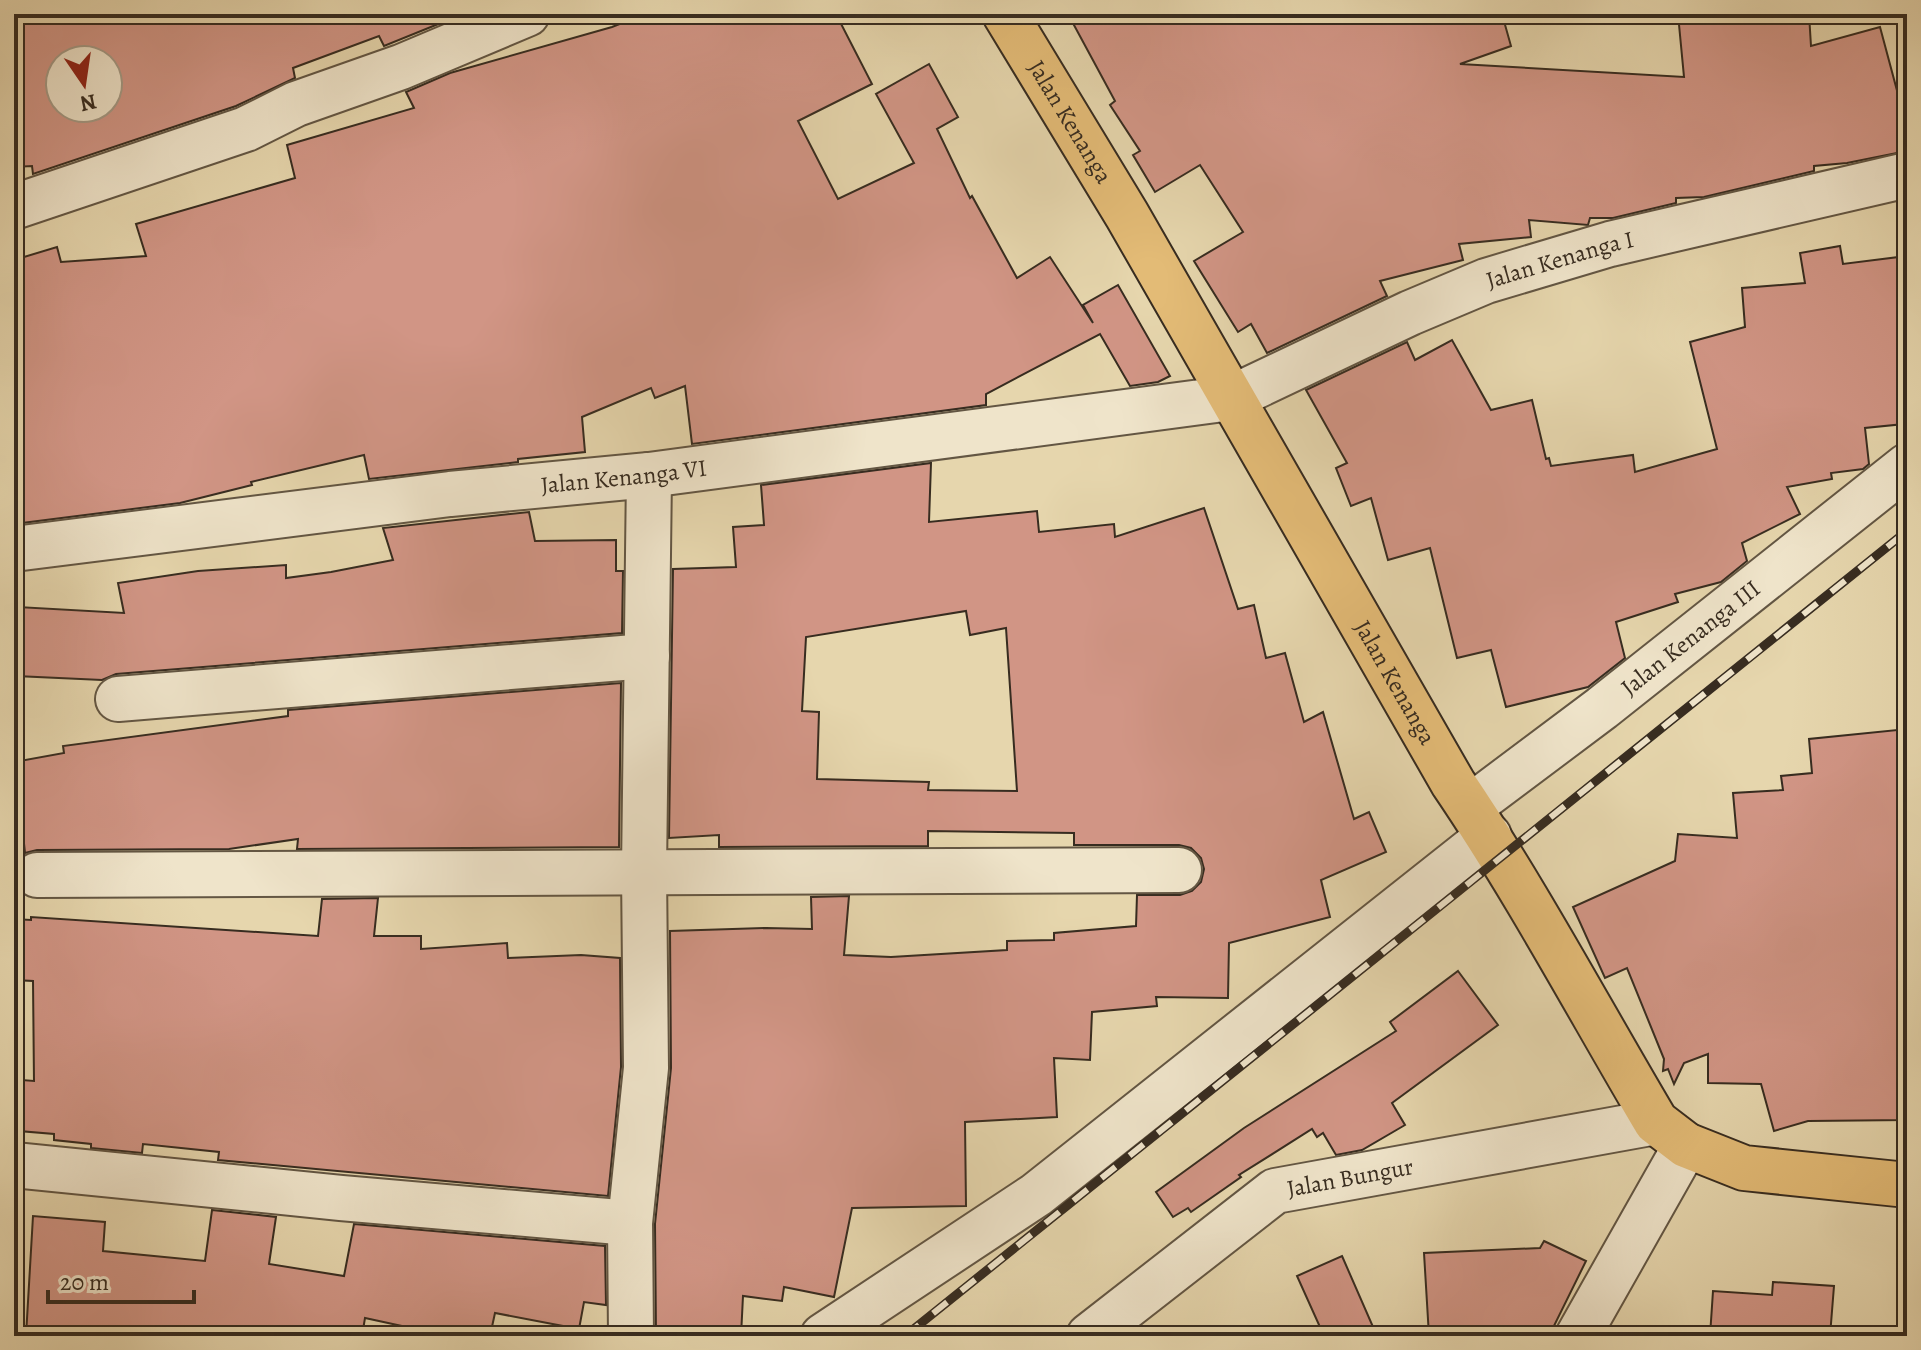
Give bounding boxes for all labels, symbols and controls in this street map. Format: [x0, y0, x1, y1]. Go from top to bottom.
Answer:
north arrow [44, 44, 124, 124]
street label: Jalan Kenanga [1021, 54, 1120, 190]
text: N [77, 86, 99, 119]
street label: Jalan Kenanga I [1482, 223, 1637, 296]
street label: Jalan Kenanga VI [539, 452, 709, 501]
street label: Jalan Kenanga III [1614, 573, 1767, 703]
street label: Jalan Kenanga [1347, 614, 1444, 751]
street label: Jalan Bungur [1284, 1150, 1416, 1205]
scale bar [48, 1254, 194, 1304]
text: 20 m [60, 1266, 109, 1298]

